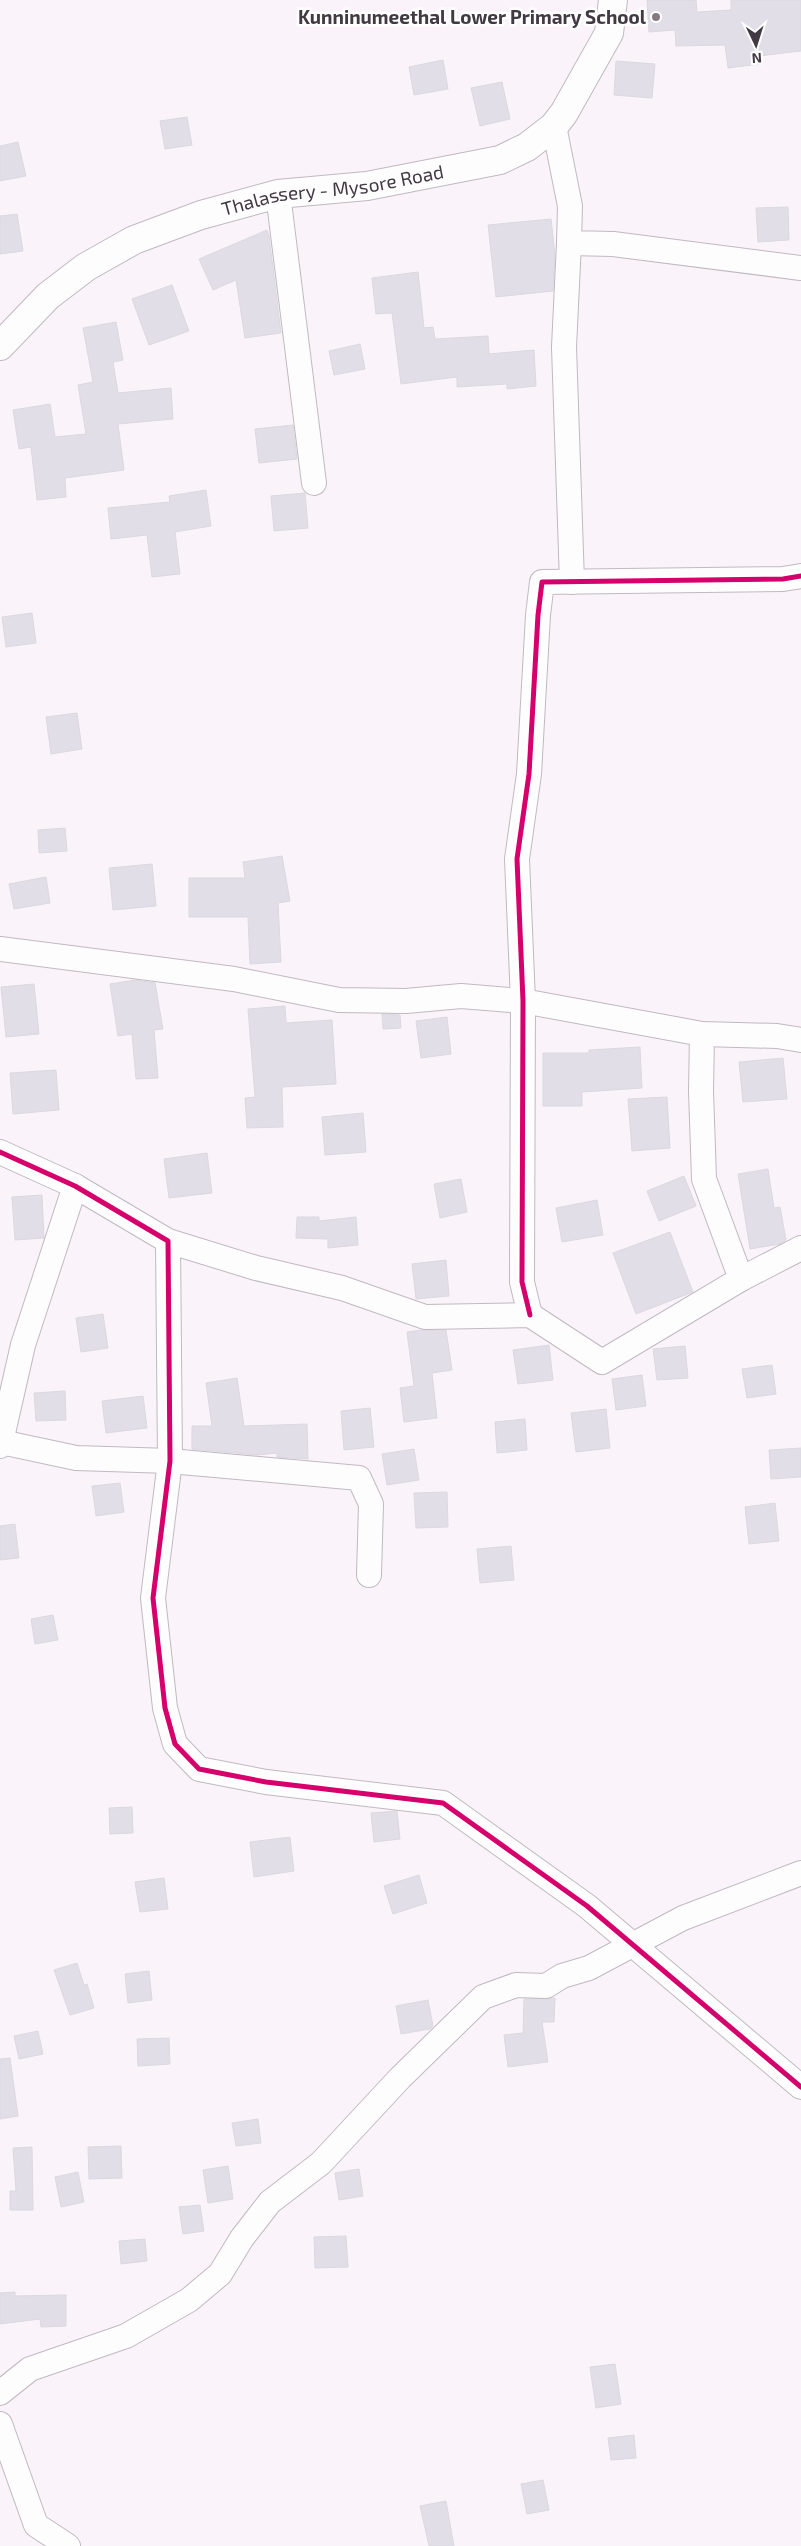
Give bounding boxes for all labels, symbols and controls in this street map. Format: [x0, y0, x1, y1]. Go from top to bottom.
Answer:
place label: Kunninumeethal Lower Primary School [298, 5, 647, 29]
marker: Kunninumeethal Lower Primary School [650, 11, 662, 23]
north arrow [731, 20, 781, 70]
text: N [751, 50, 763, 67]
street label: Thalassery - Mysore Road [219, 159, 445, 220]

